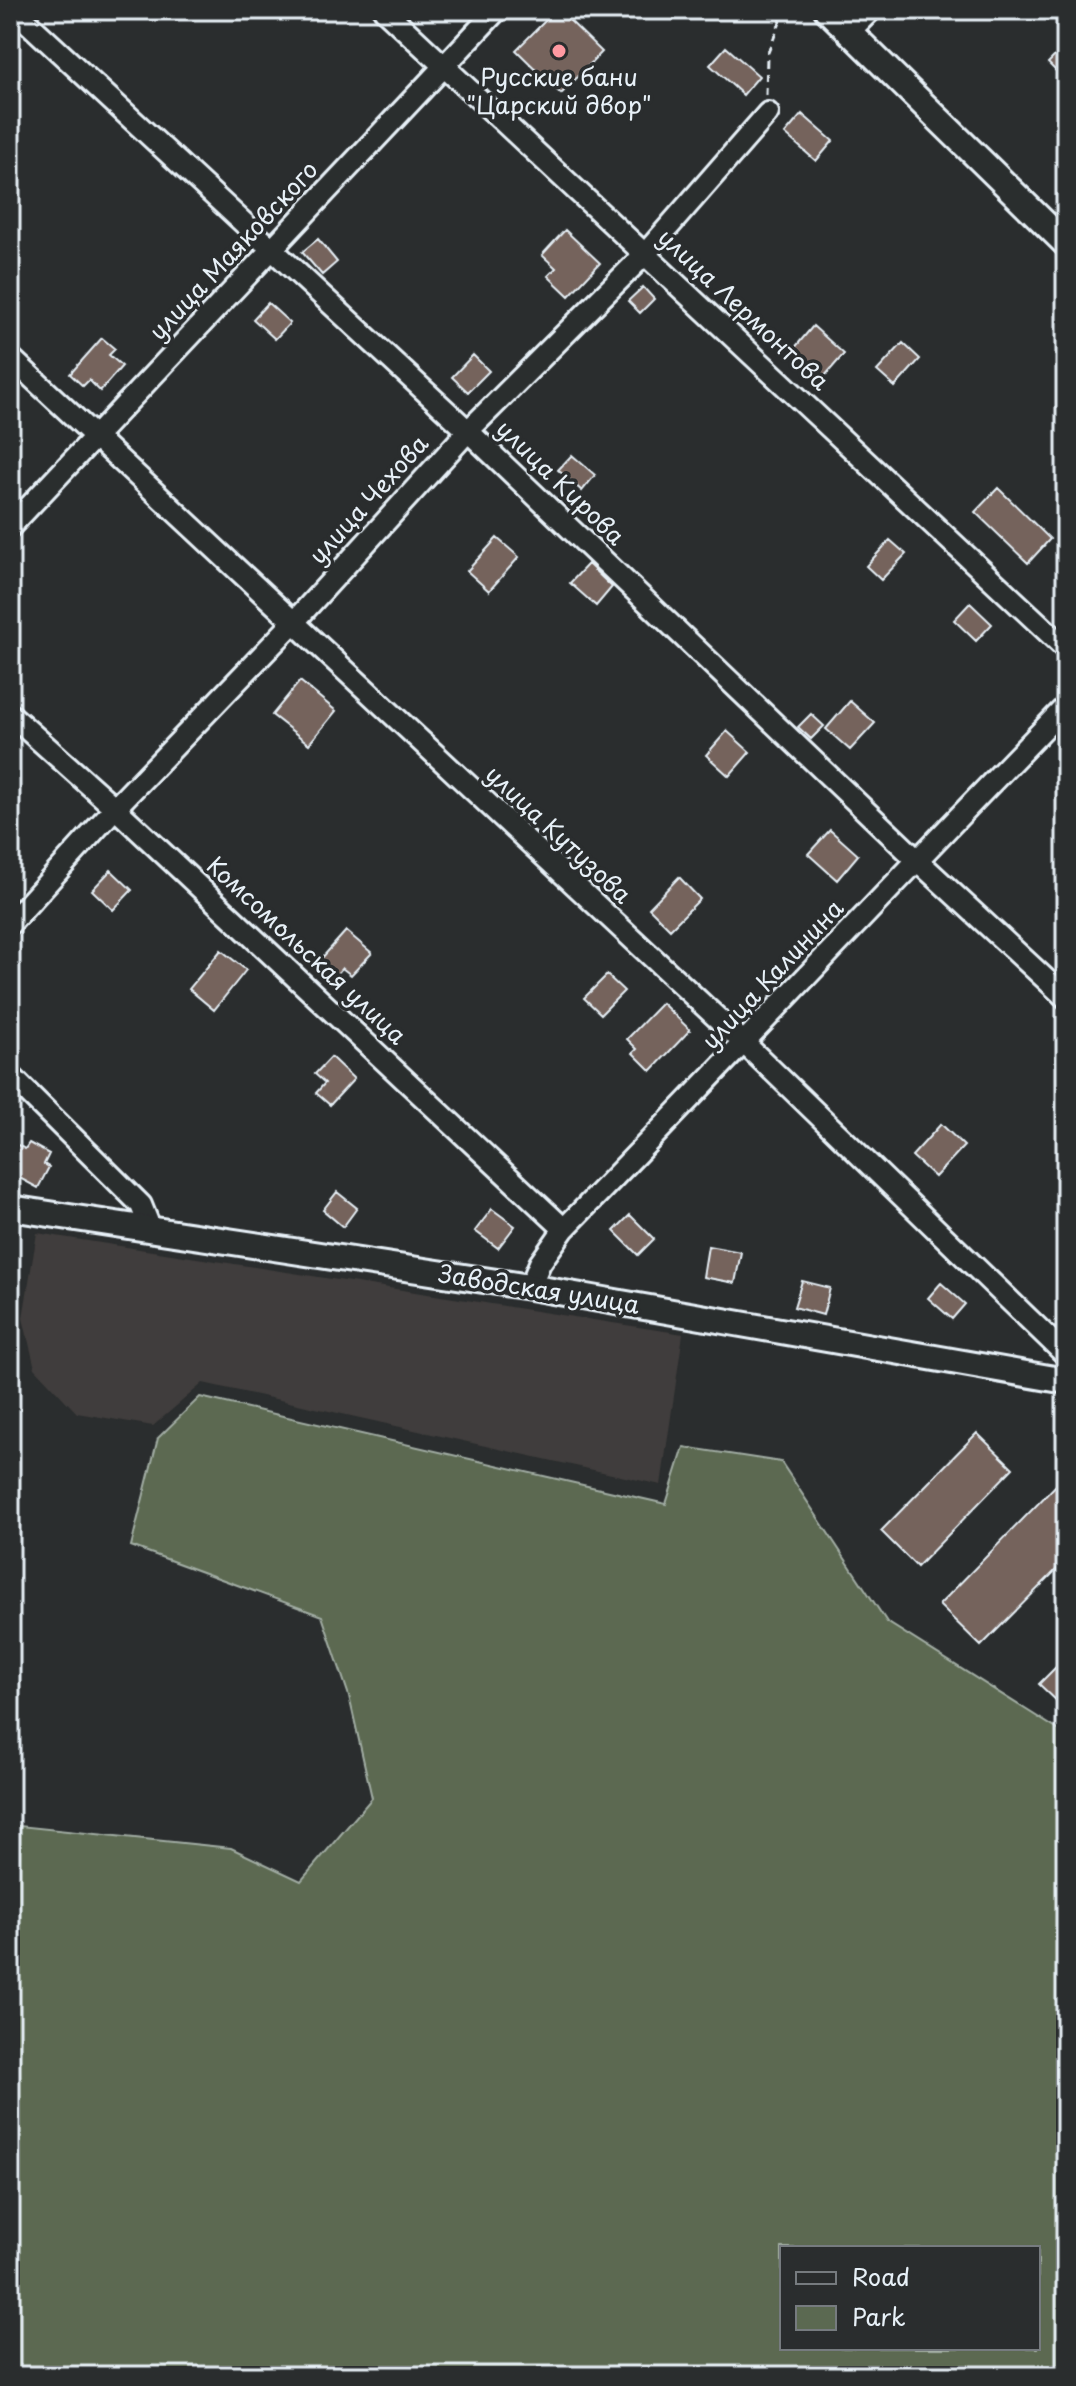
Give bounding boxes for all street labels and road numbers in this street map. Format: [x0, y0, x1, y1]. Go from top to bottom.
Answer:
street label: улица Маяковского [140, 152, 325, 347]
street label: улица Лермонтова [651, 219, 838, 398]
street label: улица Кирова [489, 411, 634, 553]
street label: улица Чехова [299, 426, 436, 571]
street label: улица Кутузова [478, 756, 641, 911]
street label: Комсомольская улица [199, 847, 415, 1052]
street label: улица Калинина [692, 890, 851, 1057]
street label: Заводская улица [436, 1254, 642, 1322]

